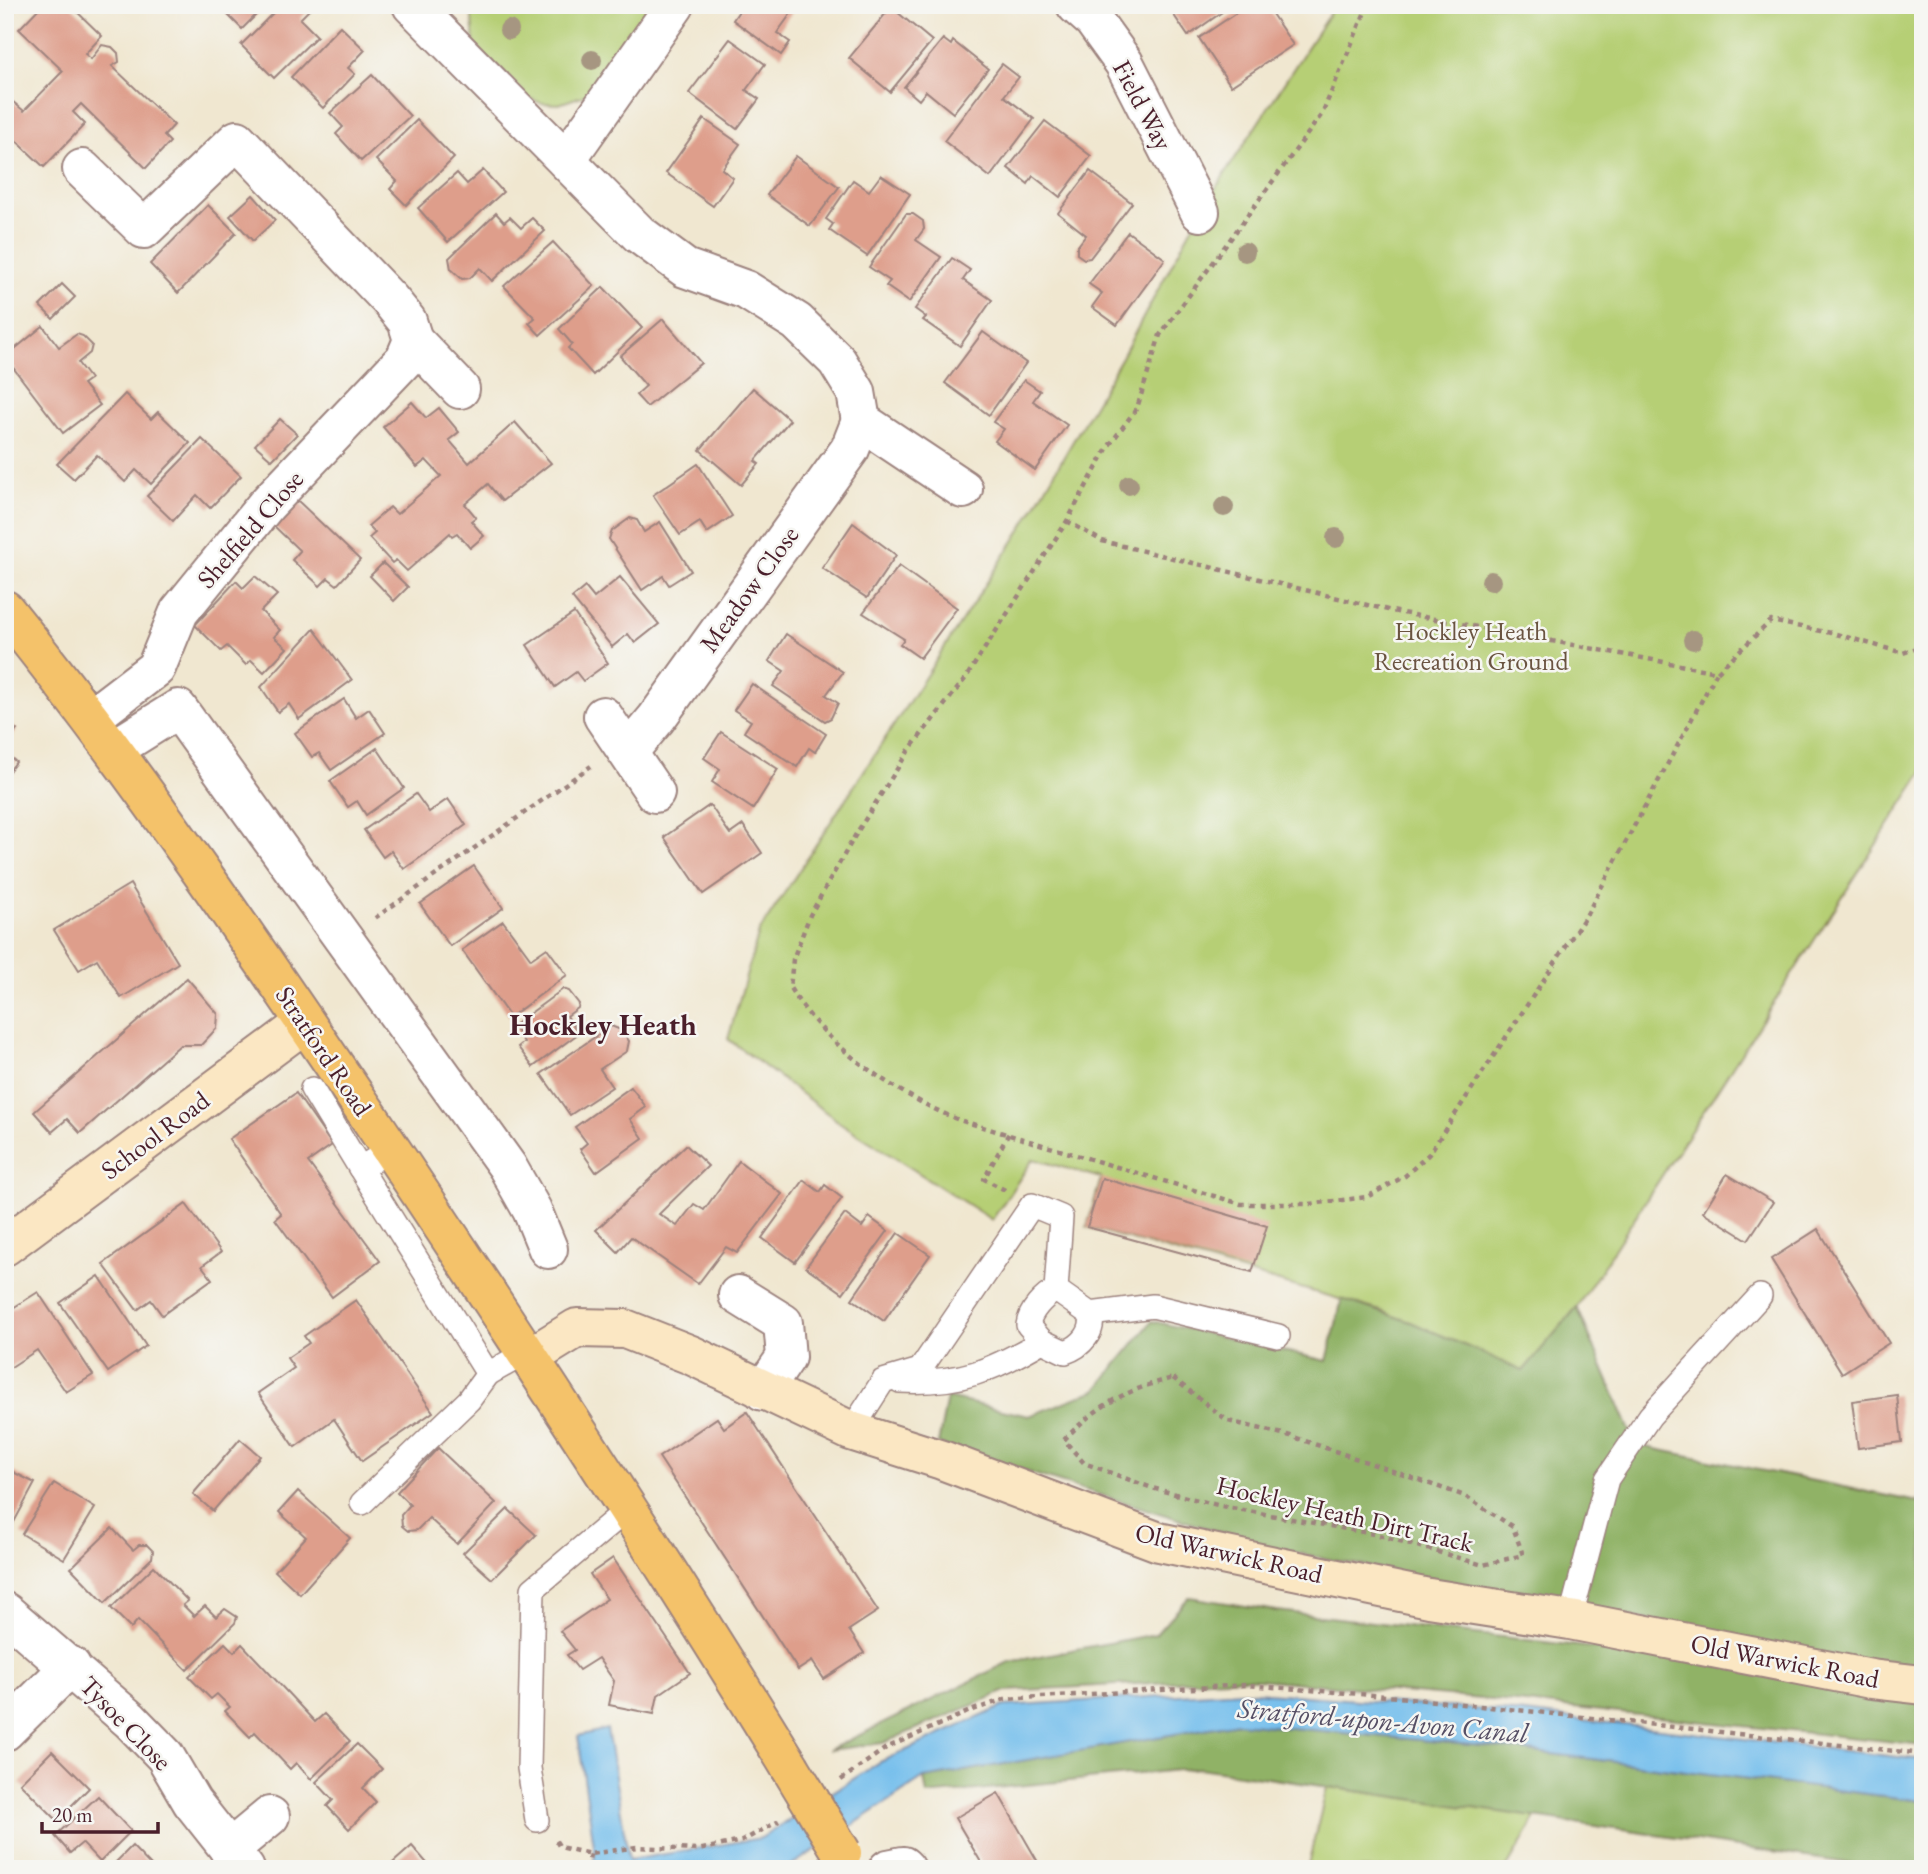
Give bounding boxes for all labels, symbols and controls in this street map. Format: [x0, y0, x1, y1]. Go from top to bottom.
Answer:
street label: Field Way [1105, 54, 1181, 156]
street label: Shelfield Close [189, 463, 311, 595]
street label: Meadow Close [692, 519, 806, 659]
park label: Hockley Heath Recreation Ground [1373, 614, 1569, 678]
street label: Stratford Road [268, 980, 380, 1123]
district label: Hockley Heath [509, 1005, 697, 1044]
street label: School Road [94, 1083, 217, 1187]
street label: Hockley Heath Dirt Track [1213, 1468, 1478, 1560]
street label: Old Warwick Road [1132, 1515, 1327, 1591]
street label: Old Warwick Road [1688, 1626, 1883, 1696]
street label: Tysoe Close [72, 1668, 180, 1778]
water label: Stratford-upon-Avon Canal [1235, 1689, 1531, 1751]
scale bar [42, 1790, 158, 1834]
text: 20 m [52, 1801, 93, 1828]

